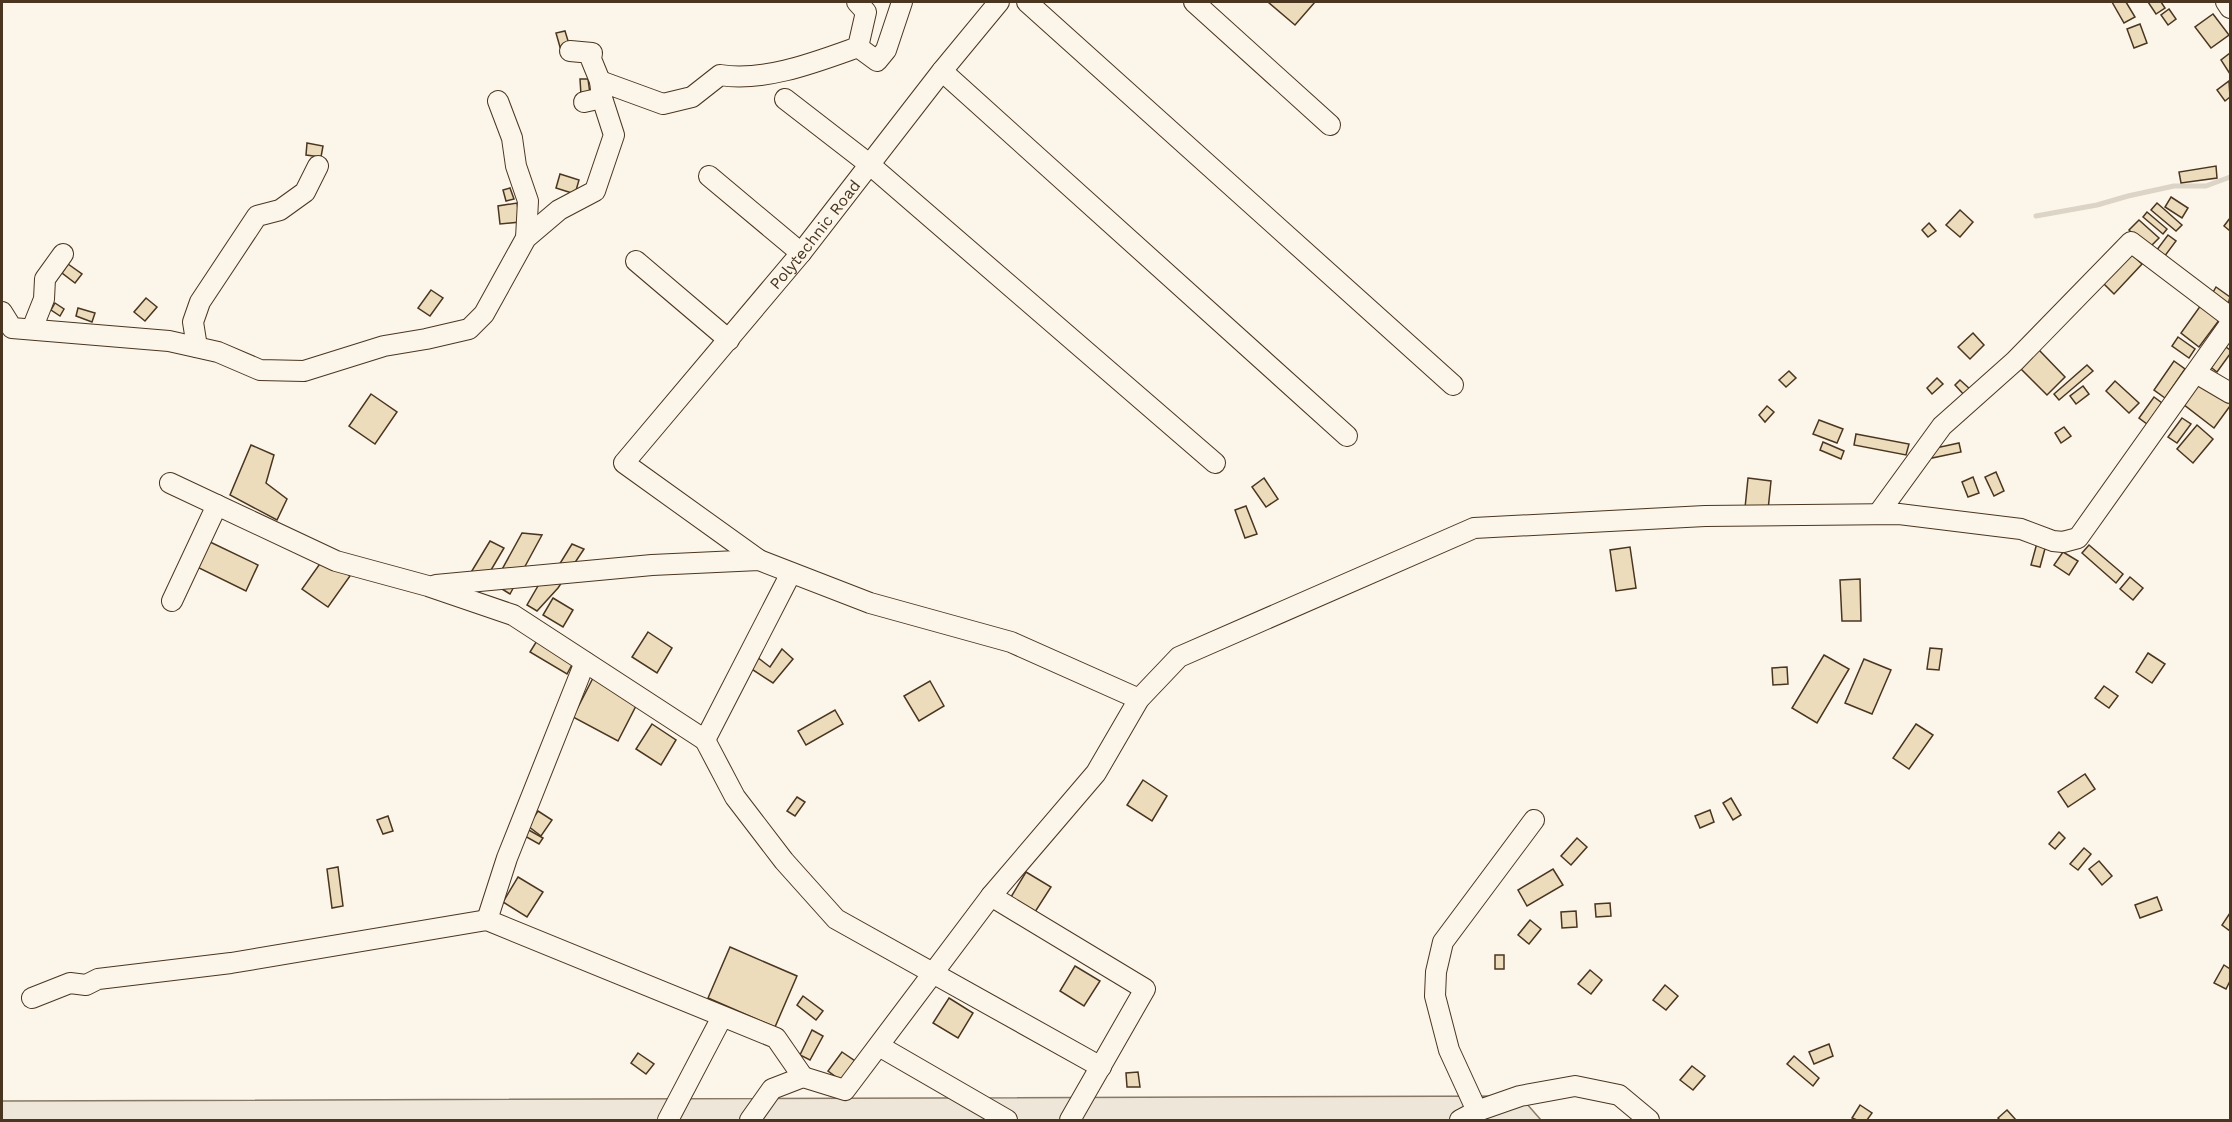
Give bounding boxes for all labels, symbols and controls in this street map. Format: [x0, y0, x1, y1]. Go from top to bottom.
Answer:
street label: Polytechnic Road [765, 176, 864, 293]

